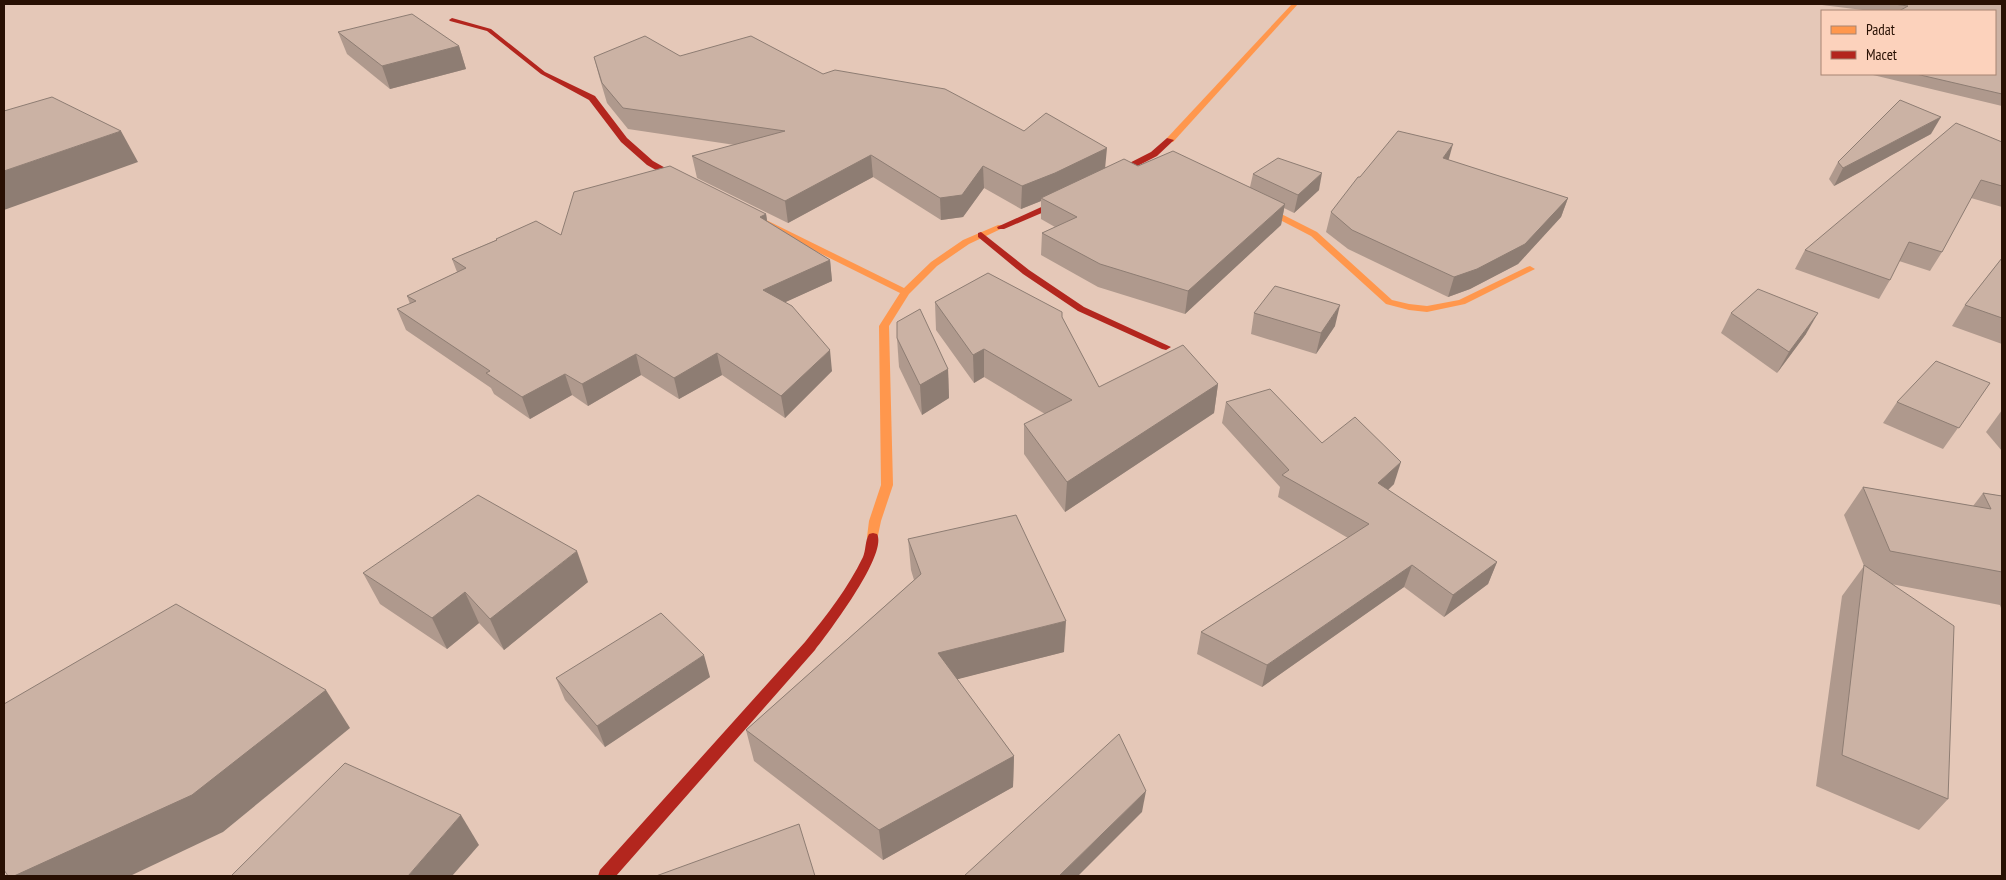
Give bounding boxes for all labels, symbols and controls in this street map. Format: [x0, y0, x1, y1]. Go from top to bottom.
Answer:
legend [1821, 10, 1996, 75]
text: Padat [1866, 20, 1895, 39]
text: Macet [1866, 45, 1897, 64]

